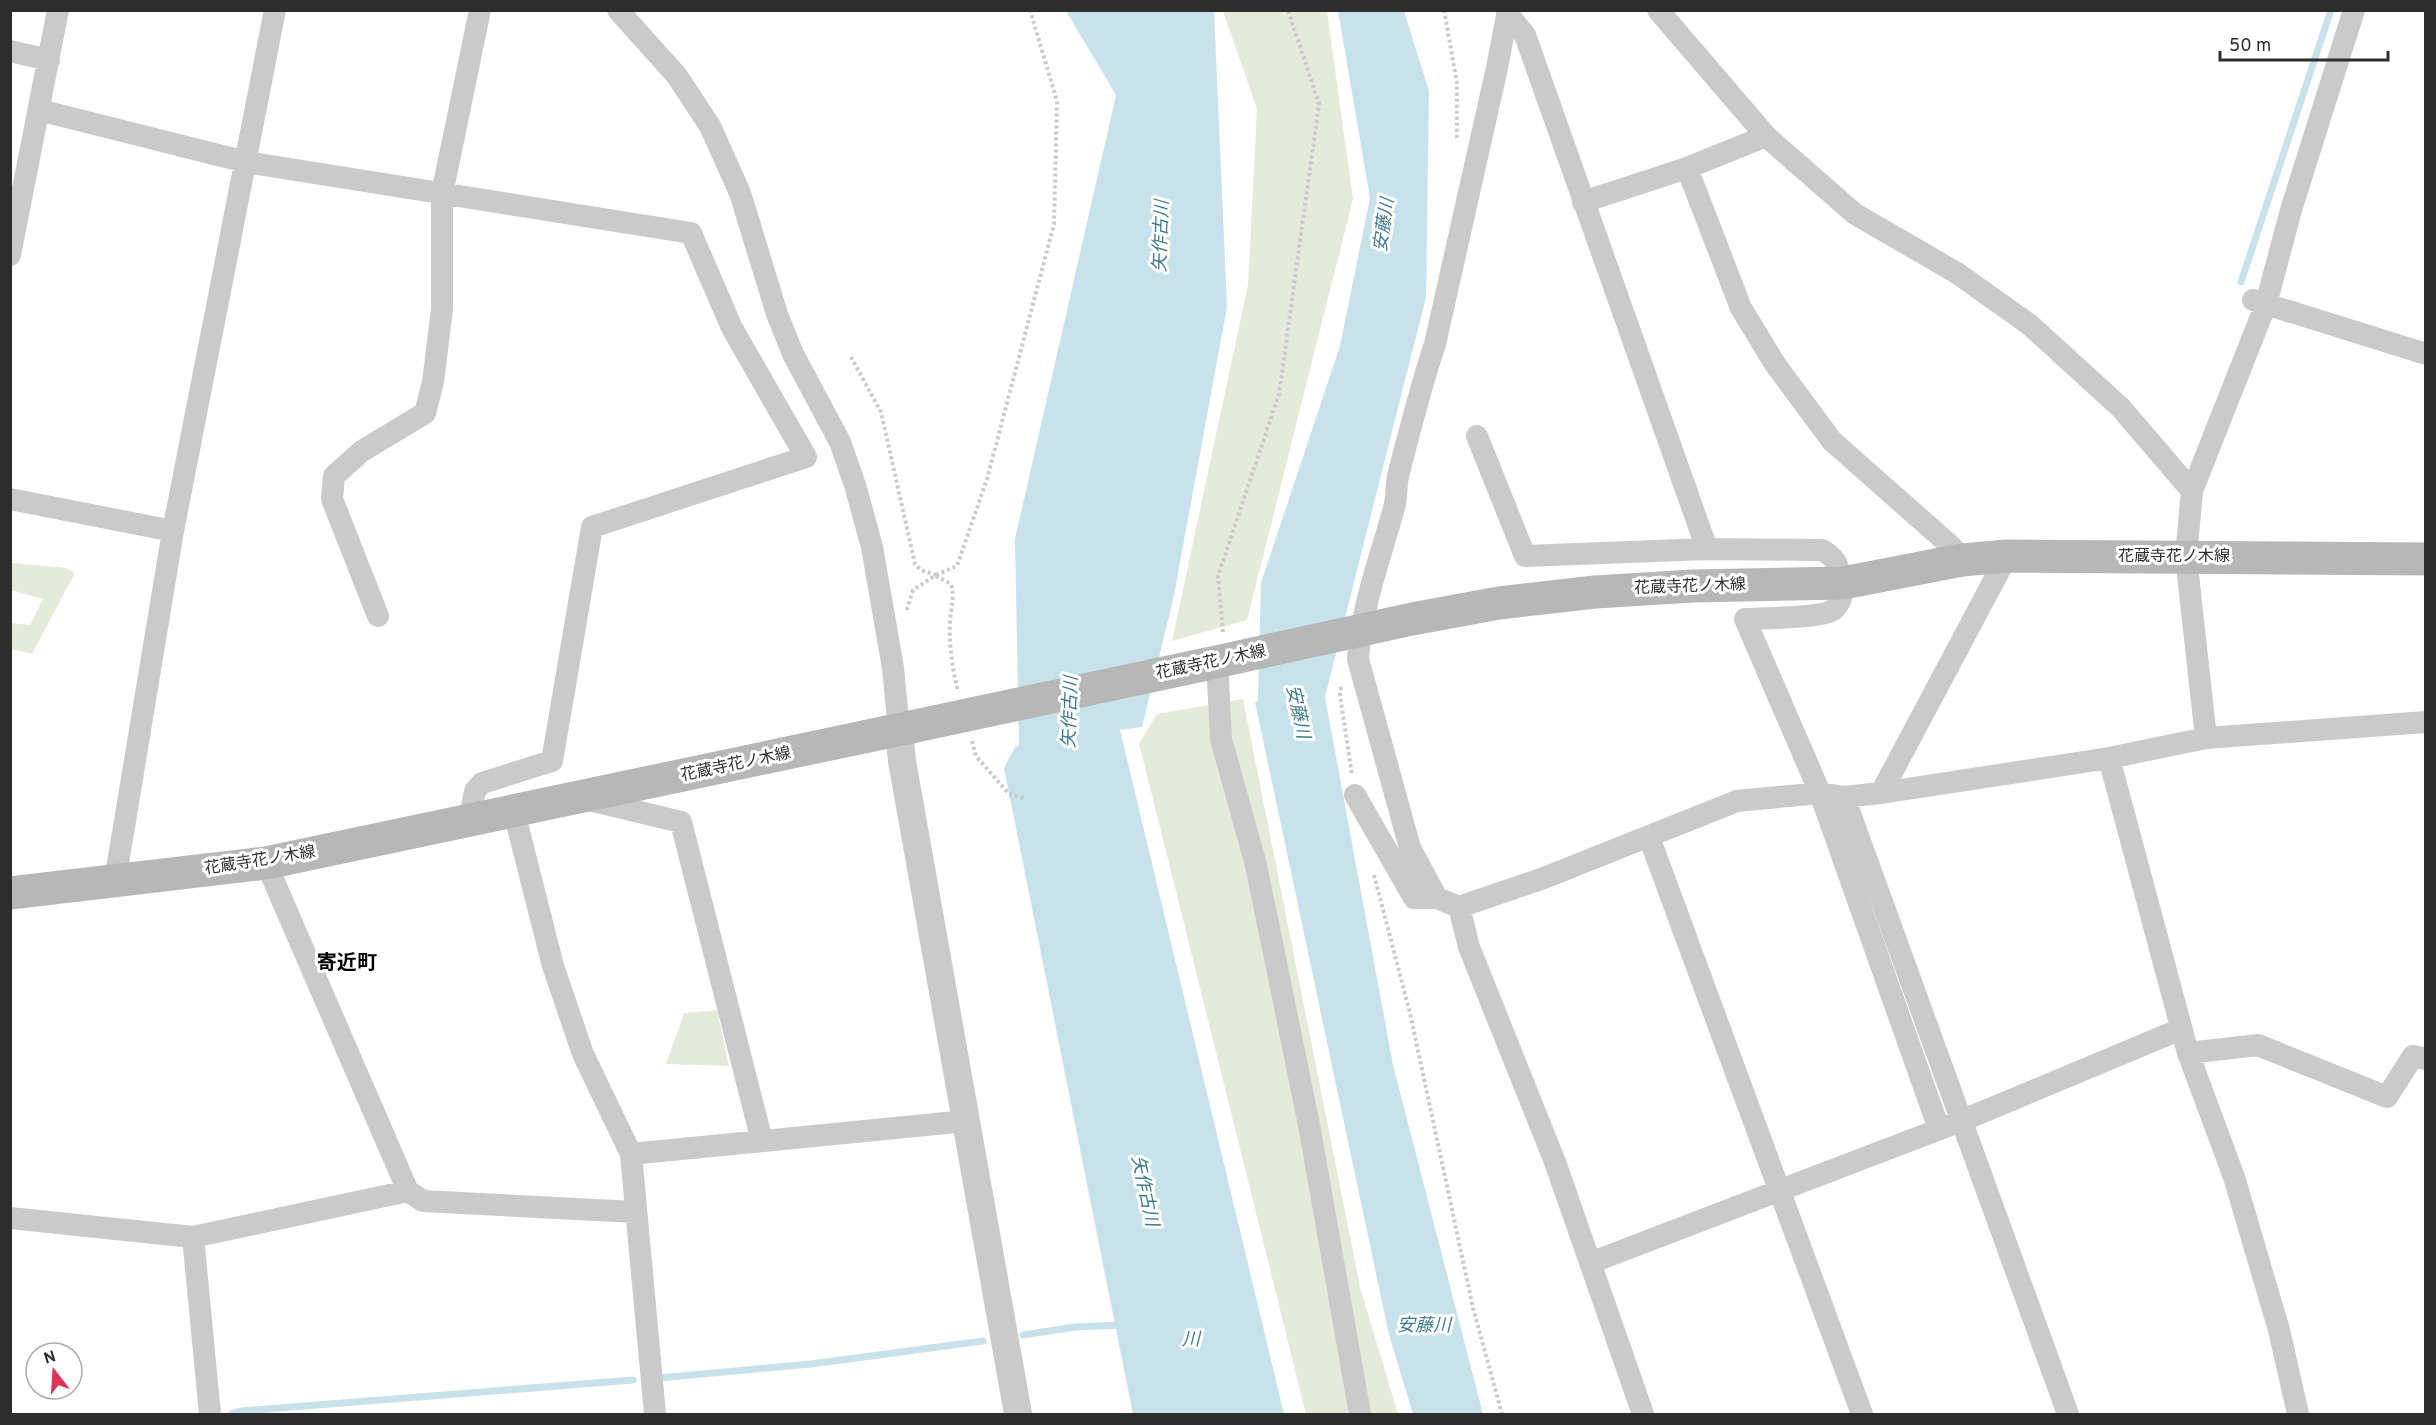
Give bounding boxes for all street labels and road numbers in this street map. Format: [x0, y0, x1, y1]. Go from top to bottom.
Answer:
street label: 花蔵寺花ノ木線 [2118, 547, 2230, 567]
street label: 花蔵寺花ノ木線 [1634, 575, 1746, 599]
street label: 花蔵寺花ノ木線 [1154, 642, 1268, 684]
street label: 花蔵寺花ノ木線 [679, 744, 793, 786]
street label: 花蔵寺花ノ木線 [203, 842, 317, 880]

